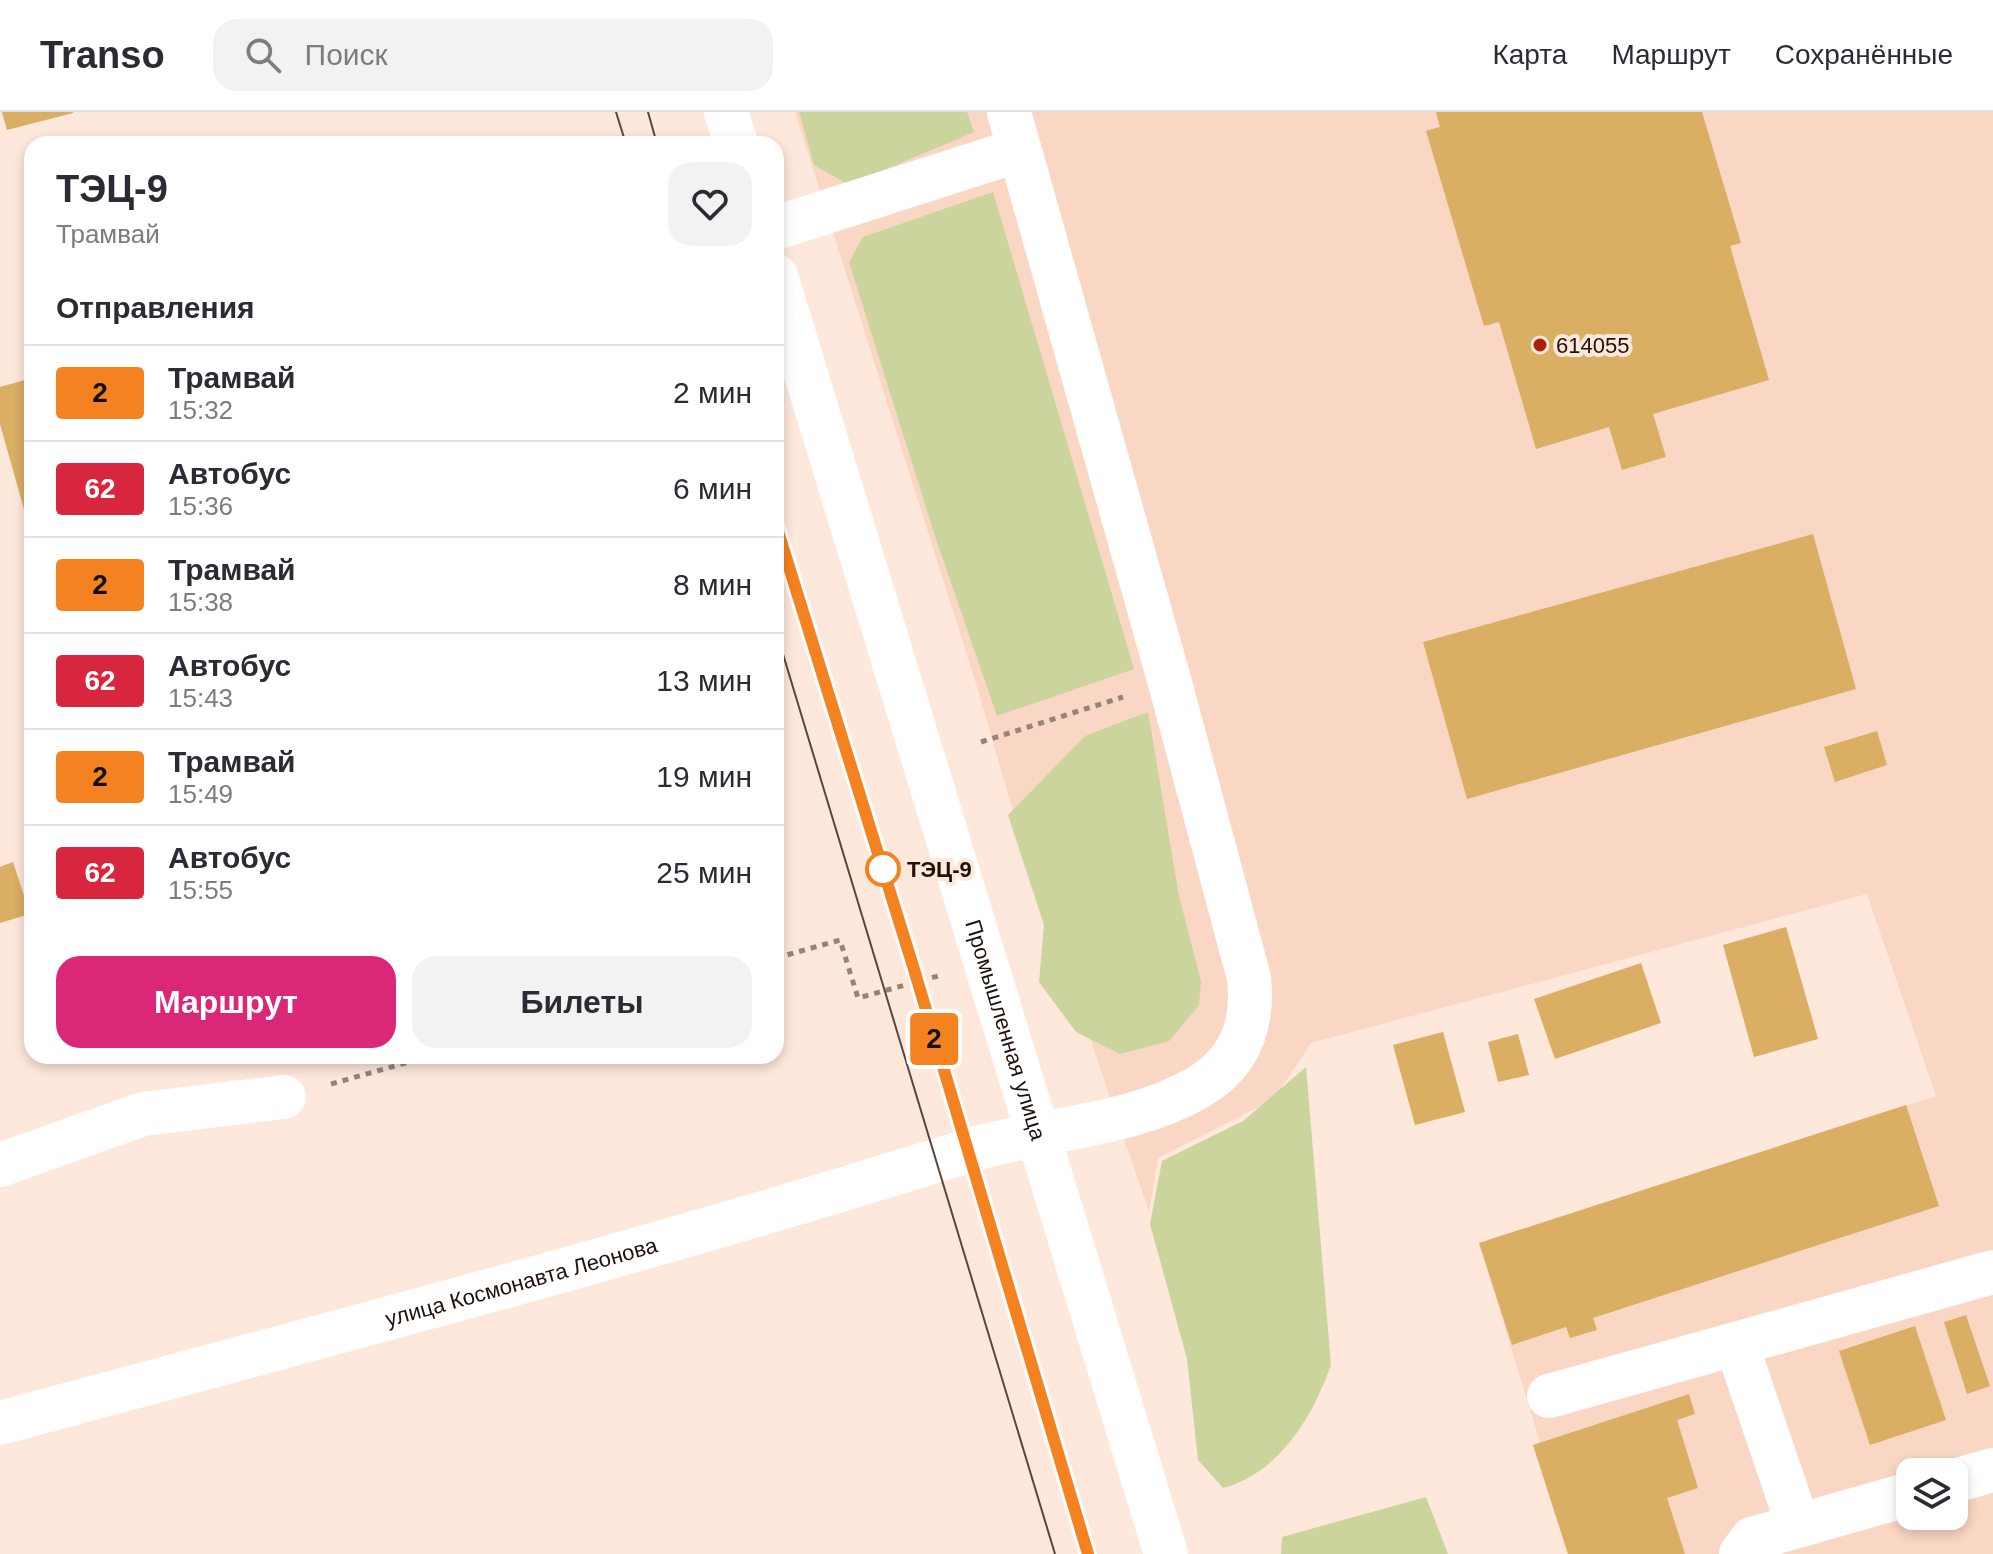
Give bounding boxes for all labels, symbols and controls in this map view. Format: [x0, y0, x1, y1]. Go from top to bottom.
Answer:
search box [213, 19, 773, 91]
icon: search [241, 33, 285, 77]
text: Transo [40, 34, 165, 76]
text: Поиск [305, 38, 388, 71]
text: Карта [1492, 39, 1567, 70]
text: Маршрут [1611, 39, 1731, 70]
text: Сохранённые [1775, 39, 1953, 70]
button: heart [668, 162, 752, 246]
text: ТЭЦ-9 [56, 168, 168, 210]
text: Трамвай [56, 219, 160, 249]
text: Отправления [56, 291, 255, 324]
place label: 614055 [1556, 333, 1629, 358]
marker: 614055 [1531, 336, 1549, 354]
text: Трамвай [168, 361, 296, 394]
text: 2 мин [673, 376, 752, 409]
text: 2 [92, 377, 108, 408]
text: 15:32 [168, 395, 233, 425]
text: Автобус [168, 457, 291, 490]
text: 6 мин [673, 472, 752, 505]
text: 62 [84, 473, 116, 504]
text: 15:36 [168, 491, 233, 521]
text: Трамвай [168, 553, 296, 586]
text: 8 мин [673, 568, 752, 601]
text: 2 [92, 569, 108, 600]
text: 15:38 [168, 587, 233, 617]
text: Автобус [168, 649, 291, 682]
text: 13 мин [656, 664, 752, 697]
text: 62 [84, 665, 116, 696]
text: 15:43 [168, 683, 233, 713]
text: Трамвай [168, 745, 296, 778]
text: 19 мин [656, 760, 752, 793]
text: 2 [92, 761, 108, 792]
text: 15:49 [168, 779, 233, 809]
text: Автобус [168, 841, 291, 874]
marker: ТЭЦ-9 [866, 852, 900, 886]
text: 25 мин [656, 856, 752, 889]
text: 62 [84, 857, 116, 888]
place label: ТЭЦ-9 [907, 857, 972, 882]
text: 15:55 [168, 875, 233, 905]
street label: Промышленная улица [961, 916, 1052, 1144]
button: Маршрут [56, 956, 396, 1048]
button: Билеты [412, 956, 752, 1048]
line badge: 2 [908, 1013, 960, 1065]
text: 2 [926, 1023, 942, 1054]
street label: улица Космонавта Леонова [382, 1232, 661, 1331]
map controls [1896, 1458, 1968, 1530]
button: layers [1896, 1458, 1968, 1530]

